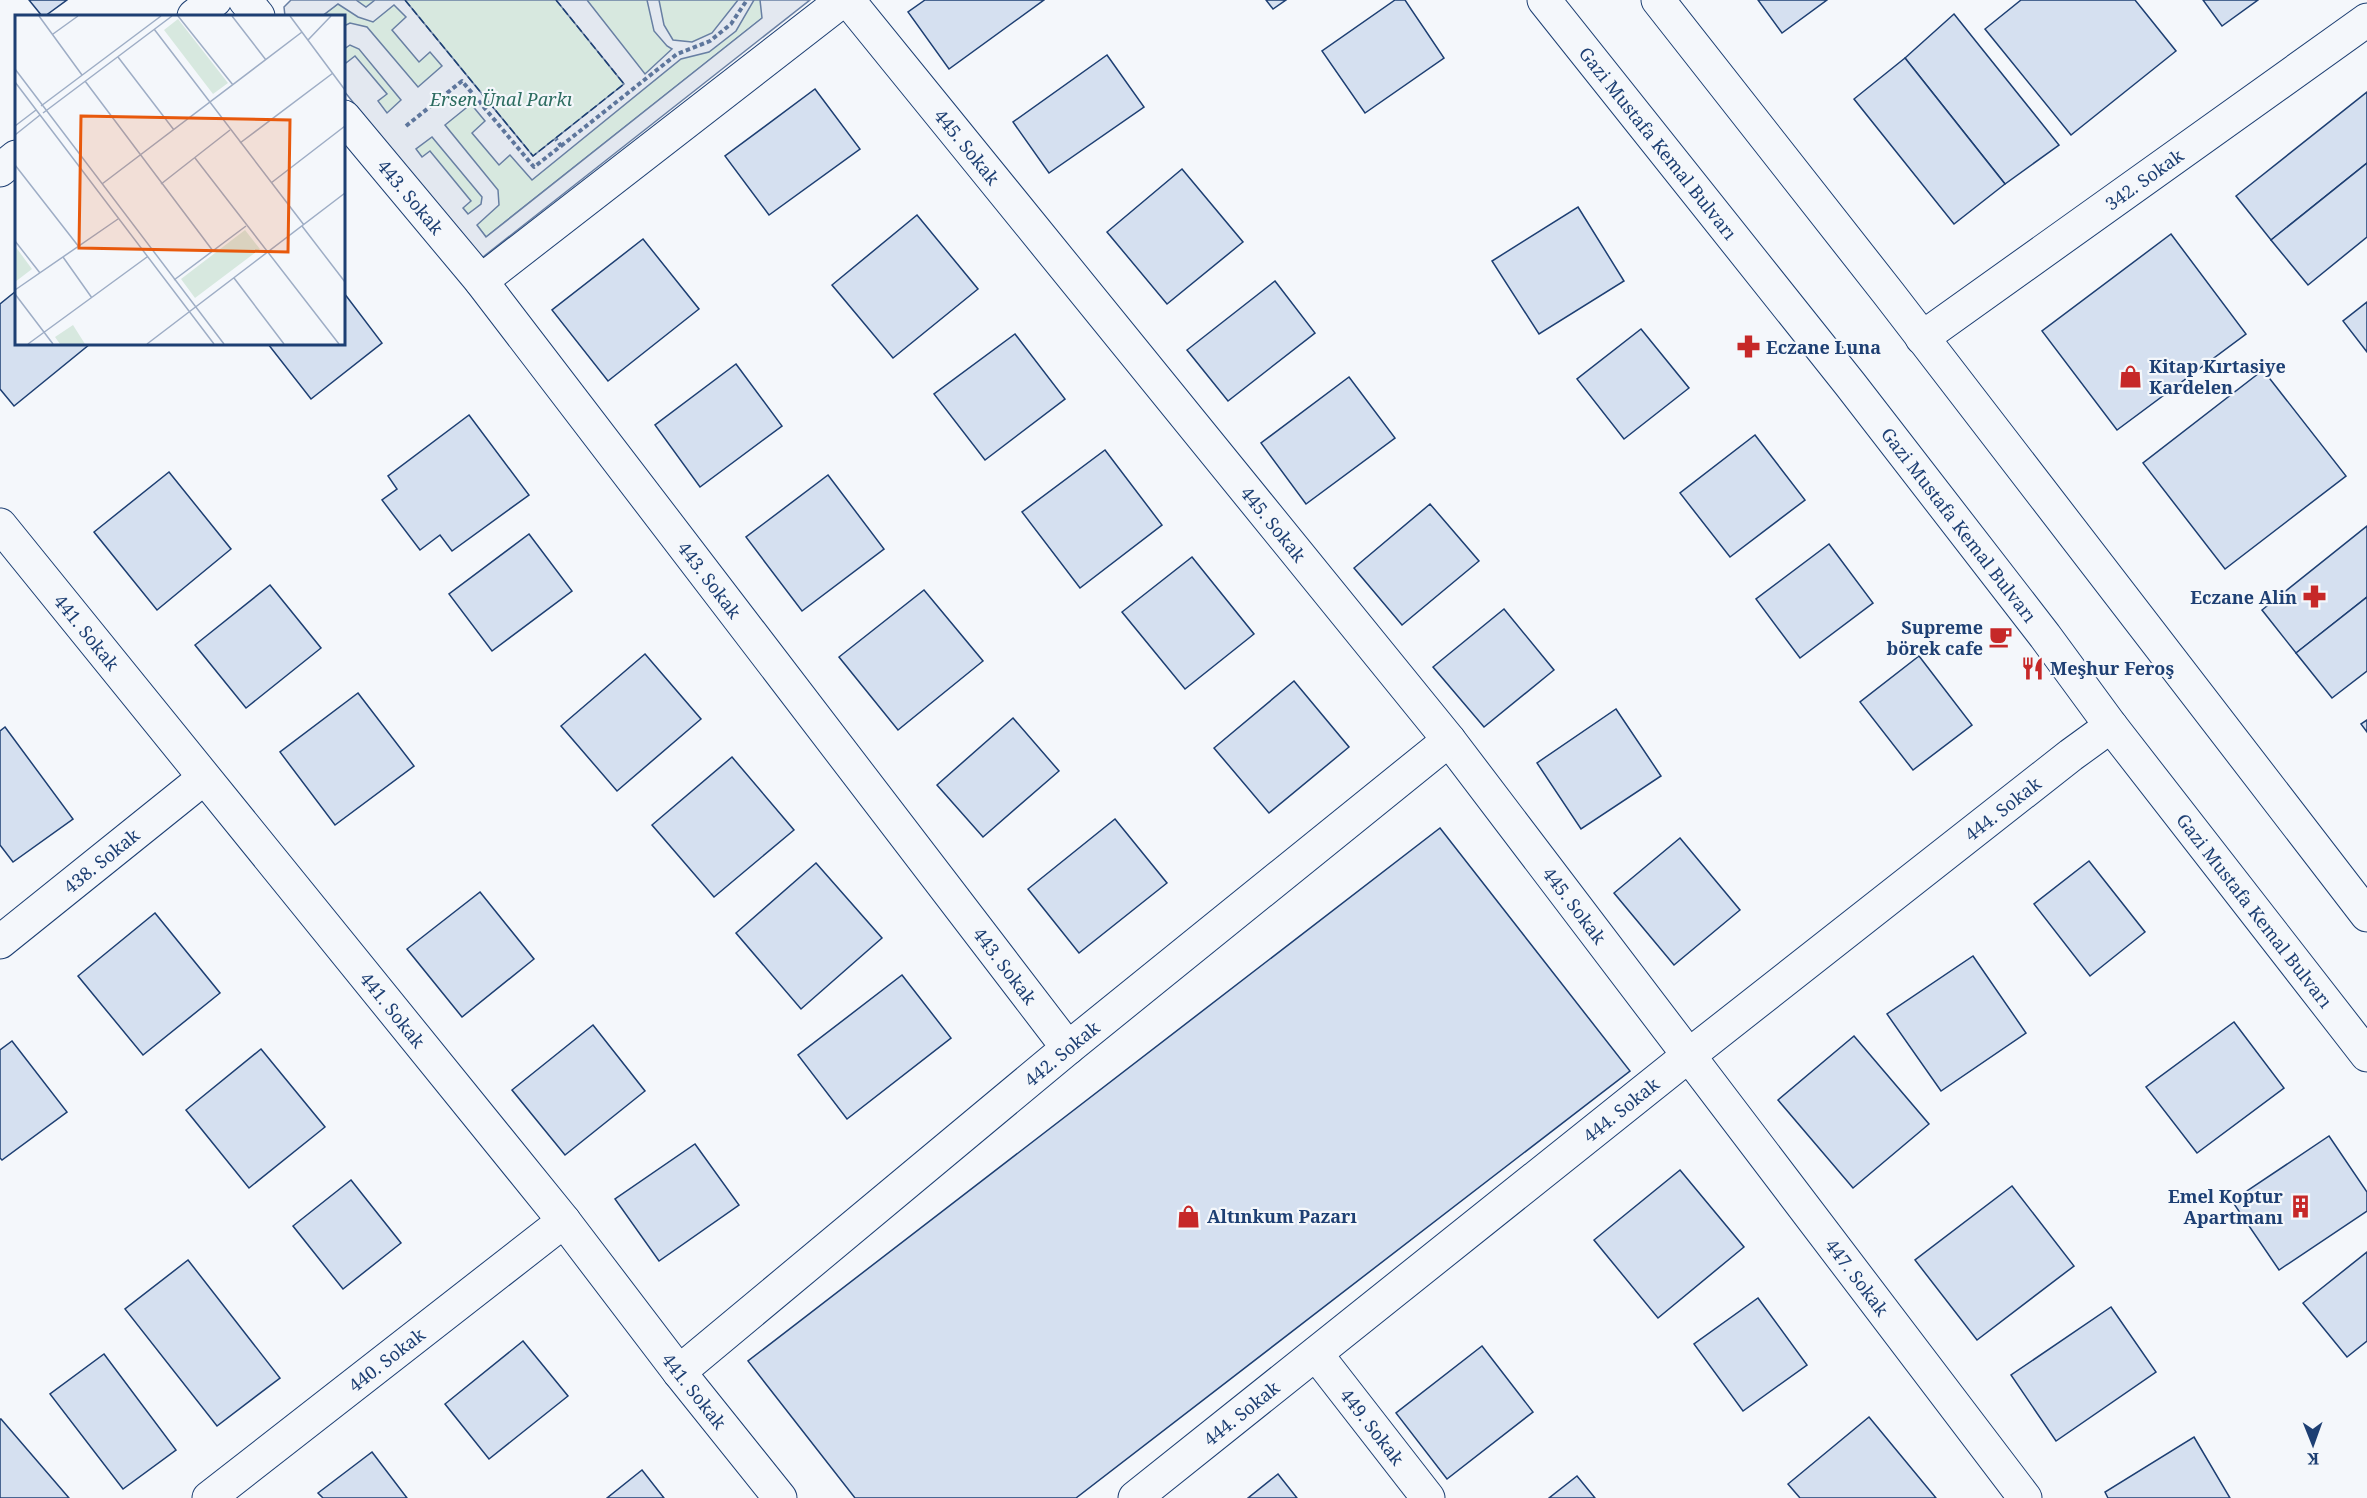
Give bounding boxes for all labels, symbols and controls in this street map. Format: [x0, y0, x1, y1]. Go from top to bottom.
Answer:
inset map [15, 15, 345, 345]
street label: Gazi Mustafa Kemal Bulvarı [1574, 42, 1742, 245]
park label: Ersen Ünal Parkı [429, 87, 573, 111]
street label: 445. Sokak [929, 104, 1005, 190]
street label: 342. Sokak [2100, 143, 2188, 215]
street label: 443. Sokak [372, 154, 449, 240]
pharmacy icon: Eczane Luna [1735, 334, 1761, 360]
place label: Eczane Luna [1766, 335, 1881, 359]
place label: Kitap Kırtasiye Kardelen [2149, 354, 2286, 399]
shop icon: Kitap Kırtasiye Kardelen [2118, 363, 2144, 389]
street label: Gazi Mustafa Kemal Bulvarı [1876, 422, 2042, 627]
street label: 445. Sokak [1236, 481, 1312, 567]
street label: 443. Sokak [673, 537, 747, 624]
pharmacy icon: Eczane Alin [2302, 584, 2328, 610]
place label: Eczane Alin [2190, 585, 2297, 609]
street label: 441. Sokak [49, 589, 125, 675]
place label: Supreme börek cafe [1887, 615, 1983, 660]
cafe icon: Supreme börek cafe [1988, 624, 2014, 650]
restaurant icon: Meşhur Feroş [2019, 655, 2045, 681]
place label: Meşhur Feroş [2050, 656, 2174, 680]
street label: 444. Sokak [1959, 771, 2046, 846]
street label: Gazi Mustafa Kemal Bulvarı [2171, 808, 2338, 1013]
street label: 438. Sokak [58, 822, 145, 898]
street label: 445. Sokak [1538, 862, 1612, 949]
street label: 443. Sokak [968, 922, 1042, 1009]
street label: 441. Sokak [355, 967, 431, 1053]
street label: 442. Sokak [1019, 1015, 1105, 1092]
street label: 444. Sokak [1578, 1072, 1664, 1147]
place label: Emel Koptur Apartmanı [2168, 1184, 2284, 1229]
building icon: Emel Koptur Apartmanı [2288, 1193, 2314, 1219]
shop icon: Altınkum Pazarı [1176, 1203, 1202, 1229]
place label: Altınkum Pazarı [1207, 1204, 1357, 1228]
street label: 447. Sokak [1820, 1234, 1895, 1321]
street label: 440. Sokak [343, 1322, 430, 1397]
street label: 441. Sokak [657, 1348, 732, 1434]
street label: 444. Sokak [1198, 1375, 1285, 1451]
street label: 449. Sokak [1335, 1383, 1410, 1470]
north arrow [2283, 1414, 2343, 1474]
text: K [2307, 1448, 2319, 1470]

